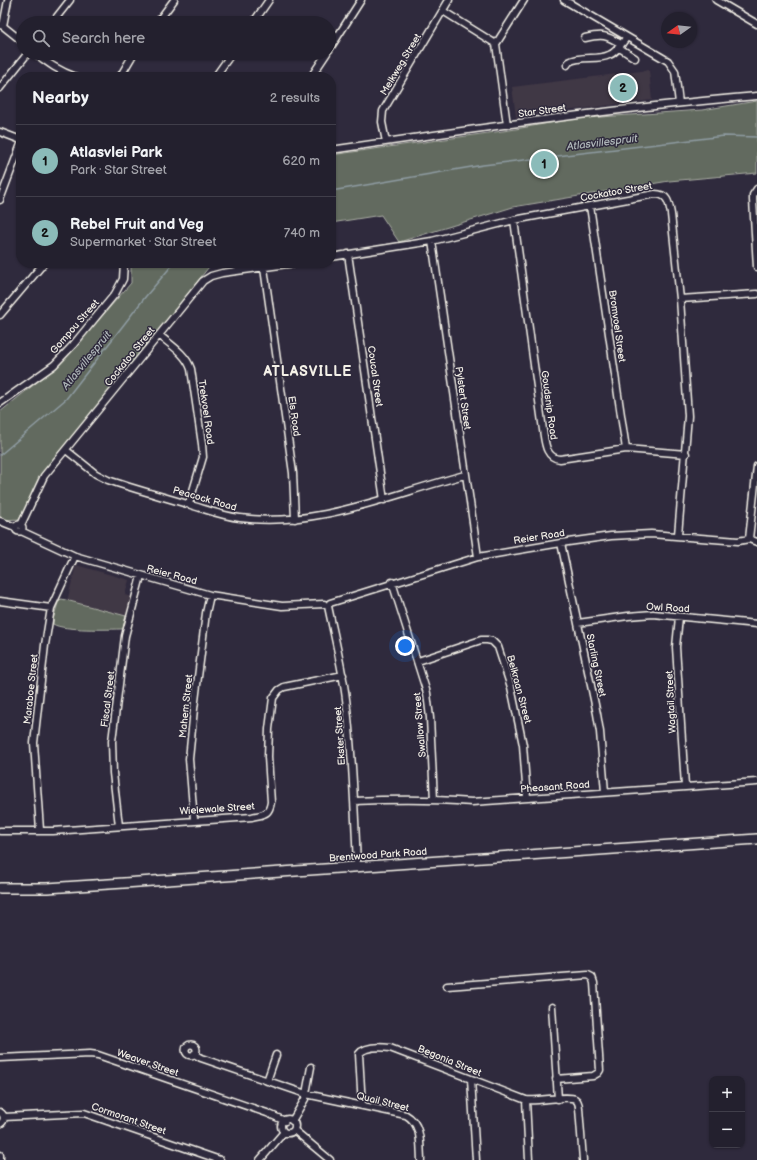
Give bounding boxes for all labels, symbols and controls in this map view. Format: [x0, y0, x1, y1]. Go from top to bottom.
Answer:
north arrow [661, 12, 697, 48]
search box [16, 16, 336, 60]
icon: search [30, 27, 52, 49]
text: Search here [62, 29, 145, 48]
street label: Melkweg Street [378, 31, 424, 98]
pin: 2 [610, 73, 636, 103]
text: Nearby [32, 88, 89, 108]
text: 2 results [270, 90, 320, 106]
street label: Star Street [518, 102, 567, 120]
water label: Atlasvillespruit [565, 132, 639, 153]
text: Atlasvlei Park [70, 143, 162, 162]
pin: 1 [531, 149, 557, 179]
text: 1 [42, 153, 48, 169]
text: 620 m [282, 153, 320, 169]
text: Park · Star Street [70, 162, 167, 178]
street label: Cockatoo Street [579, 180, 653, 204]
text: Rebel Fruit and Veg [70, 215, 204, 234]
text: 2 [41, 225, 49, 241]
text: 740 m [284, 225, 320, 241]
text: Supermarket · Star Street [70, 234, 216, 250]
street label: Bromvoel Street [606, 289, 628, 363]
street label: Gompou Street [48, 297, 102, 356]
street label: Cockatoo Street [102, 325, 157, 389]
water label: Atlasvillespruit [58, 328, 114, 393]
street label: Coucal Street [365, 345, 385, 407]
district label: ATLASVILLE [263, 363, 352, 380]
street label: Pylstert Street [453, 366, 473, 431]
street label: Goudsnip Road [538, 370, 560, 441]
street label: Trekvoel Road [196, 379, 217, 445]
street label: Els Road [285, 395, 303, 437]
street label: Peacock Road [172, 484, 238, 514]
street label: Reier Road [513, 527, 566, 547]
street label: Reier Road [145, 562, 199, 588]
street label: Owl Road [646, 601, 690, 615]
street label: Starling Street [583, 633, 609, 698]
your location [395, 636, 415, 656]
street label: Maraboe Street [21, 653, 41, 725]
street label: Belkraan Street [504, 654, 534, 725]
street label: Fiscal Street [99, 670, 117, 728]
street label: Wagtail Street [663, 670, 679, 734]
street label: Mahem Street [177, 674, 195, 739]
street label: Swallow Street [411, 692, 429, 758]
street label: Ekster Street [332, 706, 348, 766]
street label: Pheasant Road [520, 779, 590, 795]
street label: Wielewale Street [179, 800, 255, 818]
street label: Brentwood Park Road [329, 846, 428, 864]
street label: Begonia Street [416, 1043, 483, 1079]
street label: Weaver Street [115, 1047, 180, 1079]
map controls [709, 1076, 745, 1148]
button: + [709, 1076, 745, 1112]
street label: Quail Street [355, 1090, 410, 1114]
street label: Cormorant Street [90, 1101, 168, 1137]
button: − [709, 1112, 745, 1148]

